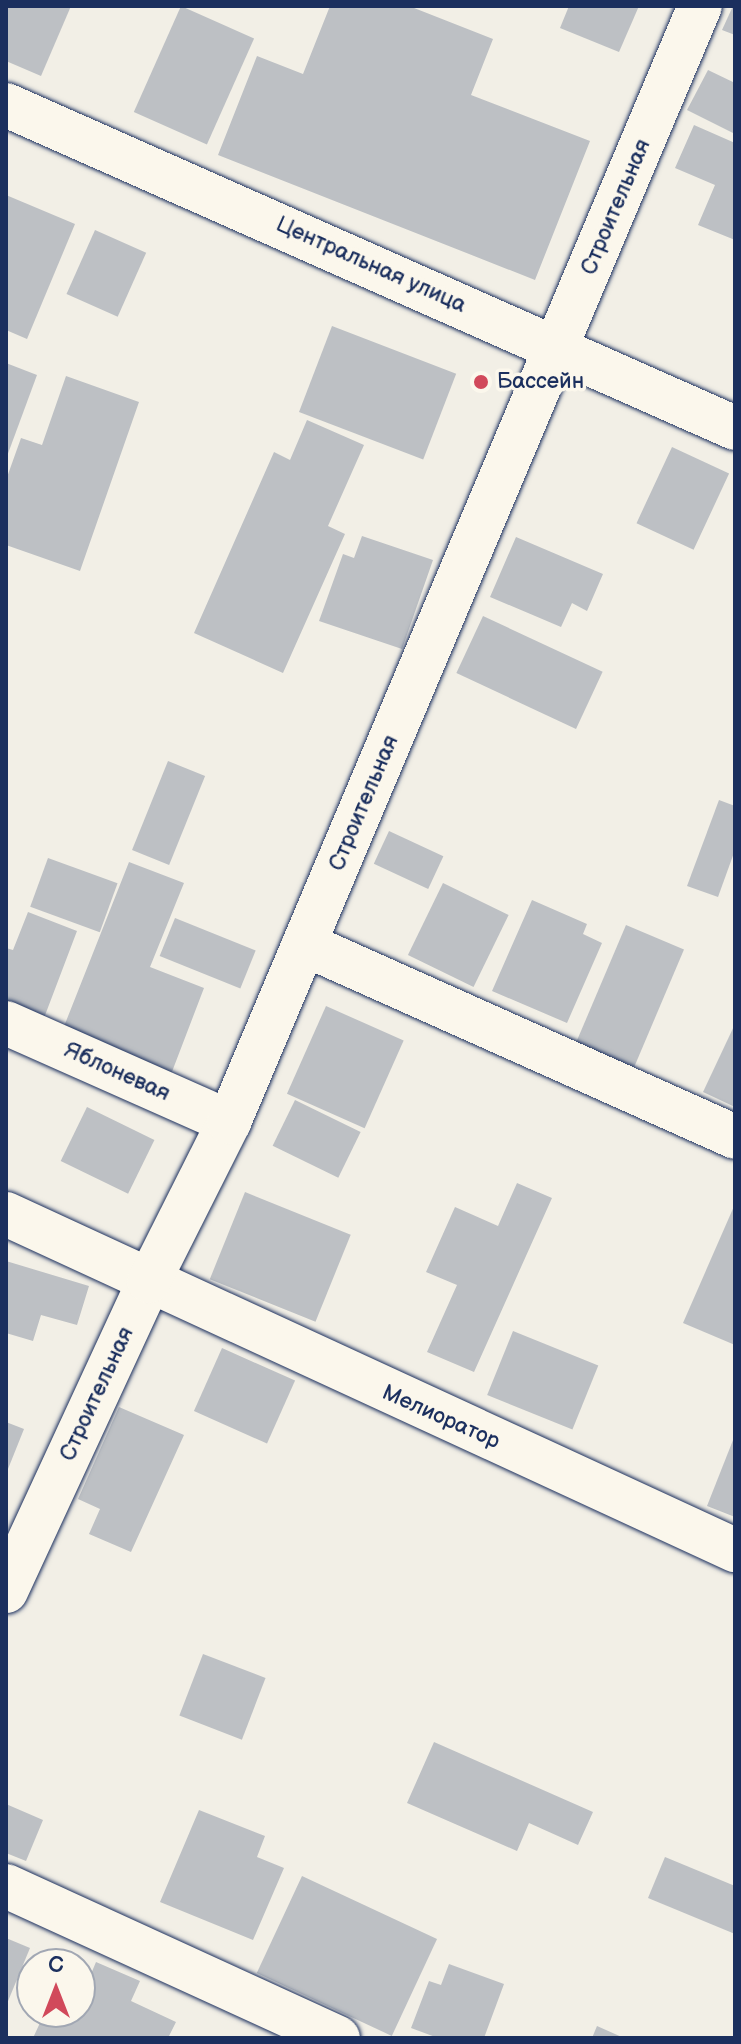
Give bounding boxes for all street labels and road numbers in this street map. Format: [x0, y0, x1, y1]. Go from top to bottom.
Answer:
street label: Строительная [576, 135, 656, 279]
street label: Центральная улица [272, 211, 470, 319]
street label: Строительная [324, 731, 404, 875]
street label: Яблоневая [60, 1037, 174, 1107]
street label: Строительная [54, 1323, 140, 1465]
street label: Мелиоратор [378, 1379, 504, 1455]

